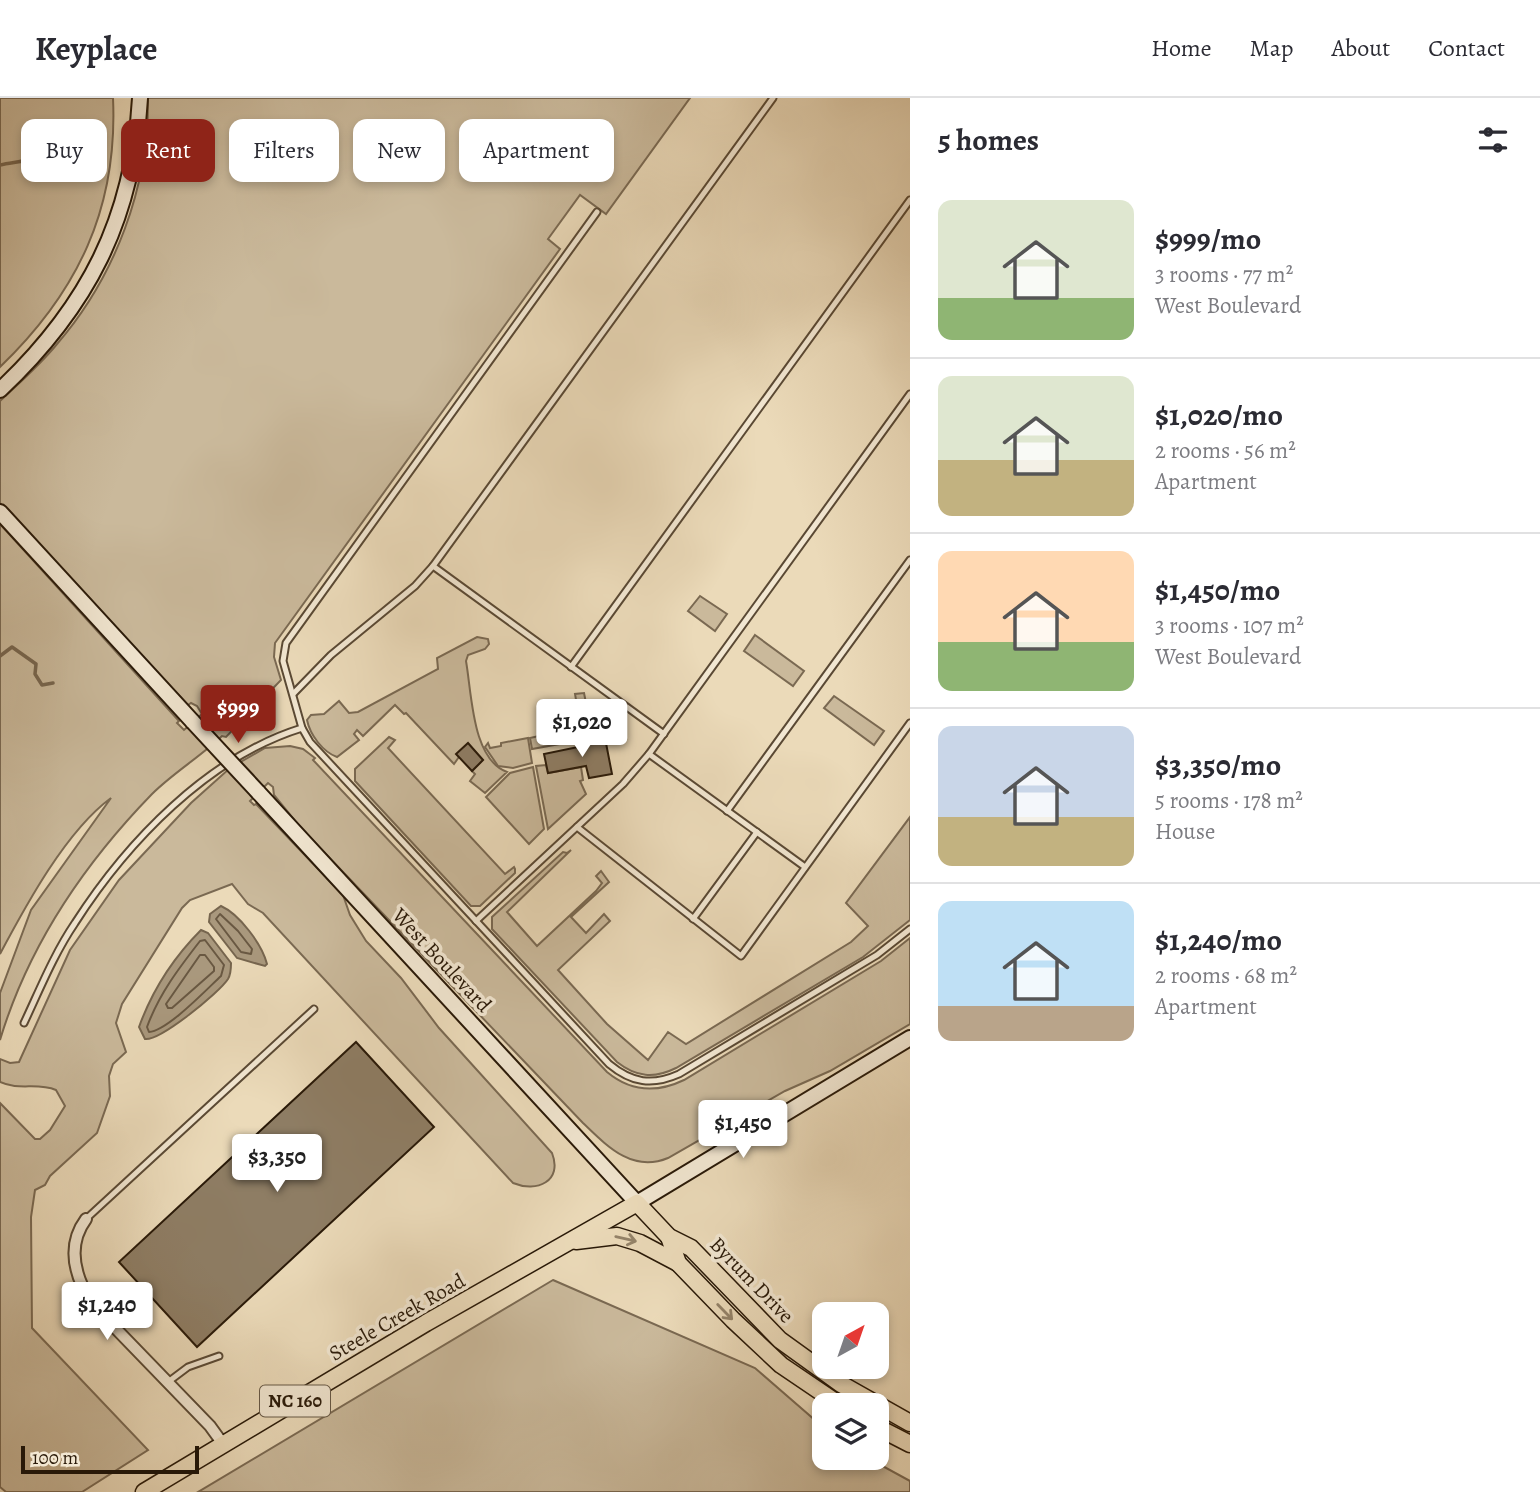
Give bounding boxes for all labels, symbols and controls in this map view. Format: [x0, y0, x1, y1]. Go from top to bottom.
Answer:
text: Keyplace [35, 26, 157, 71]
text: Home [1151, 32, 1212, 64]
text: Map [1250, 32, 1294, 64]
text: About [1332, 32, 1390, 64]
text: Contact [1428, 32, 1505, 64]
chip: Buy [21, 119, 107, 182]
chip: Rent [121, 119, 215, 182]
chip: Filters [229, 119, 339, 182]
chip: New [353, 119, 445, 182]
chip: Apartment [459, 119, 614, 182]
text: 5 homes [938, 120, 1039, 160]
icon: filters [1474, 121, 1512, 159]
text: $999/mo [1155, 219, 1261, 259]
icon: home [994, 228, 1078, 312]
text: 3 rooms · 77 m² [1155, 259, 1293, 290]
text: West Boulevard [1155, 290, 1301, 321]
text: $1,020/mo [1155, 395, 1283, 435]
icon: home [994, 404, 1078, 488]
text: 2 rooms · 56 m² [1155, 435, 1296, 466]
text: Apartment [1155, 466, 1257, 497]
text: $1,450/mo [1155, 570, 1280, 610]
icon: home [994, 579, 1078, 663]
text: 3 rooms · 107 m² [1155, 610, 1304, 641]
text: West Boulevard [1155, 641, 1301, 672]
pin: $999 [197, 686, 279, 745]
text: $999 [217, 692, 259, 723]
pin: $1,020 [525, 700, 639, 759]
text: $1,020 [552, 706, 612, 737]
text: $3,350/mo [1155, 745, 1281, 785]
icon: home [994, 754, 1078, 838]
text: 5 rooms · 178 m² [1155, 785, 1303, 816]
text: House [1155, 816, 1215, 847]
street label: West Boulevard [386, 901, 498, 1019]
text: $1,240/mo [1155, 920, 1282, 960]
icon: home [994, 929, 1078, 1013]
text: 2 rooms · 68 m² [1155, 960, 1297, 991]
text: Apartment [1155, 991, 1257, 1022]
pin: $1,450 [686, 1100, 800, 1160]
text: $1,450 [714, 1107, 772, 1138]
pin: $3,350 [220, 1134, 334, 1194]
text: $3,350 [248, 1141, 306, 1172]
street label: Byrum Drive [704, 1231, 800, 1329]
one-way arrow [615, 1234, 637, 1247]
street label: Steele Creek Road [324, 1266, 471, 1367]
pin: $1,240 [50, 1282, 164, 1342]
text: $1,240 [78, 1289, 136, 1320]
north arrow [812, 1302, 889, 1379]
map controls [812, 1302, 889, 1470]
one-way arrow [717, 1303, 734, 1320]
road number: NC 160 [260, 1386, 330, 1416]
button: layers [812, 1393, 889, 1470]
scale bar [21, 1443, 200, 1475]
text: 100 m [32, 1445, 78, 1471]

